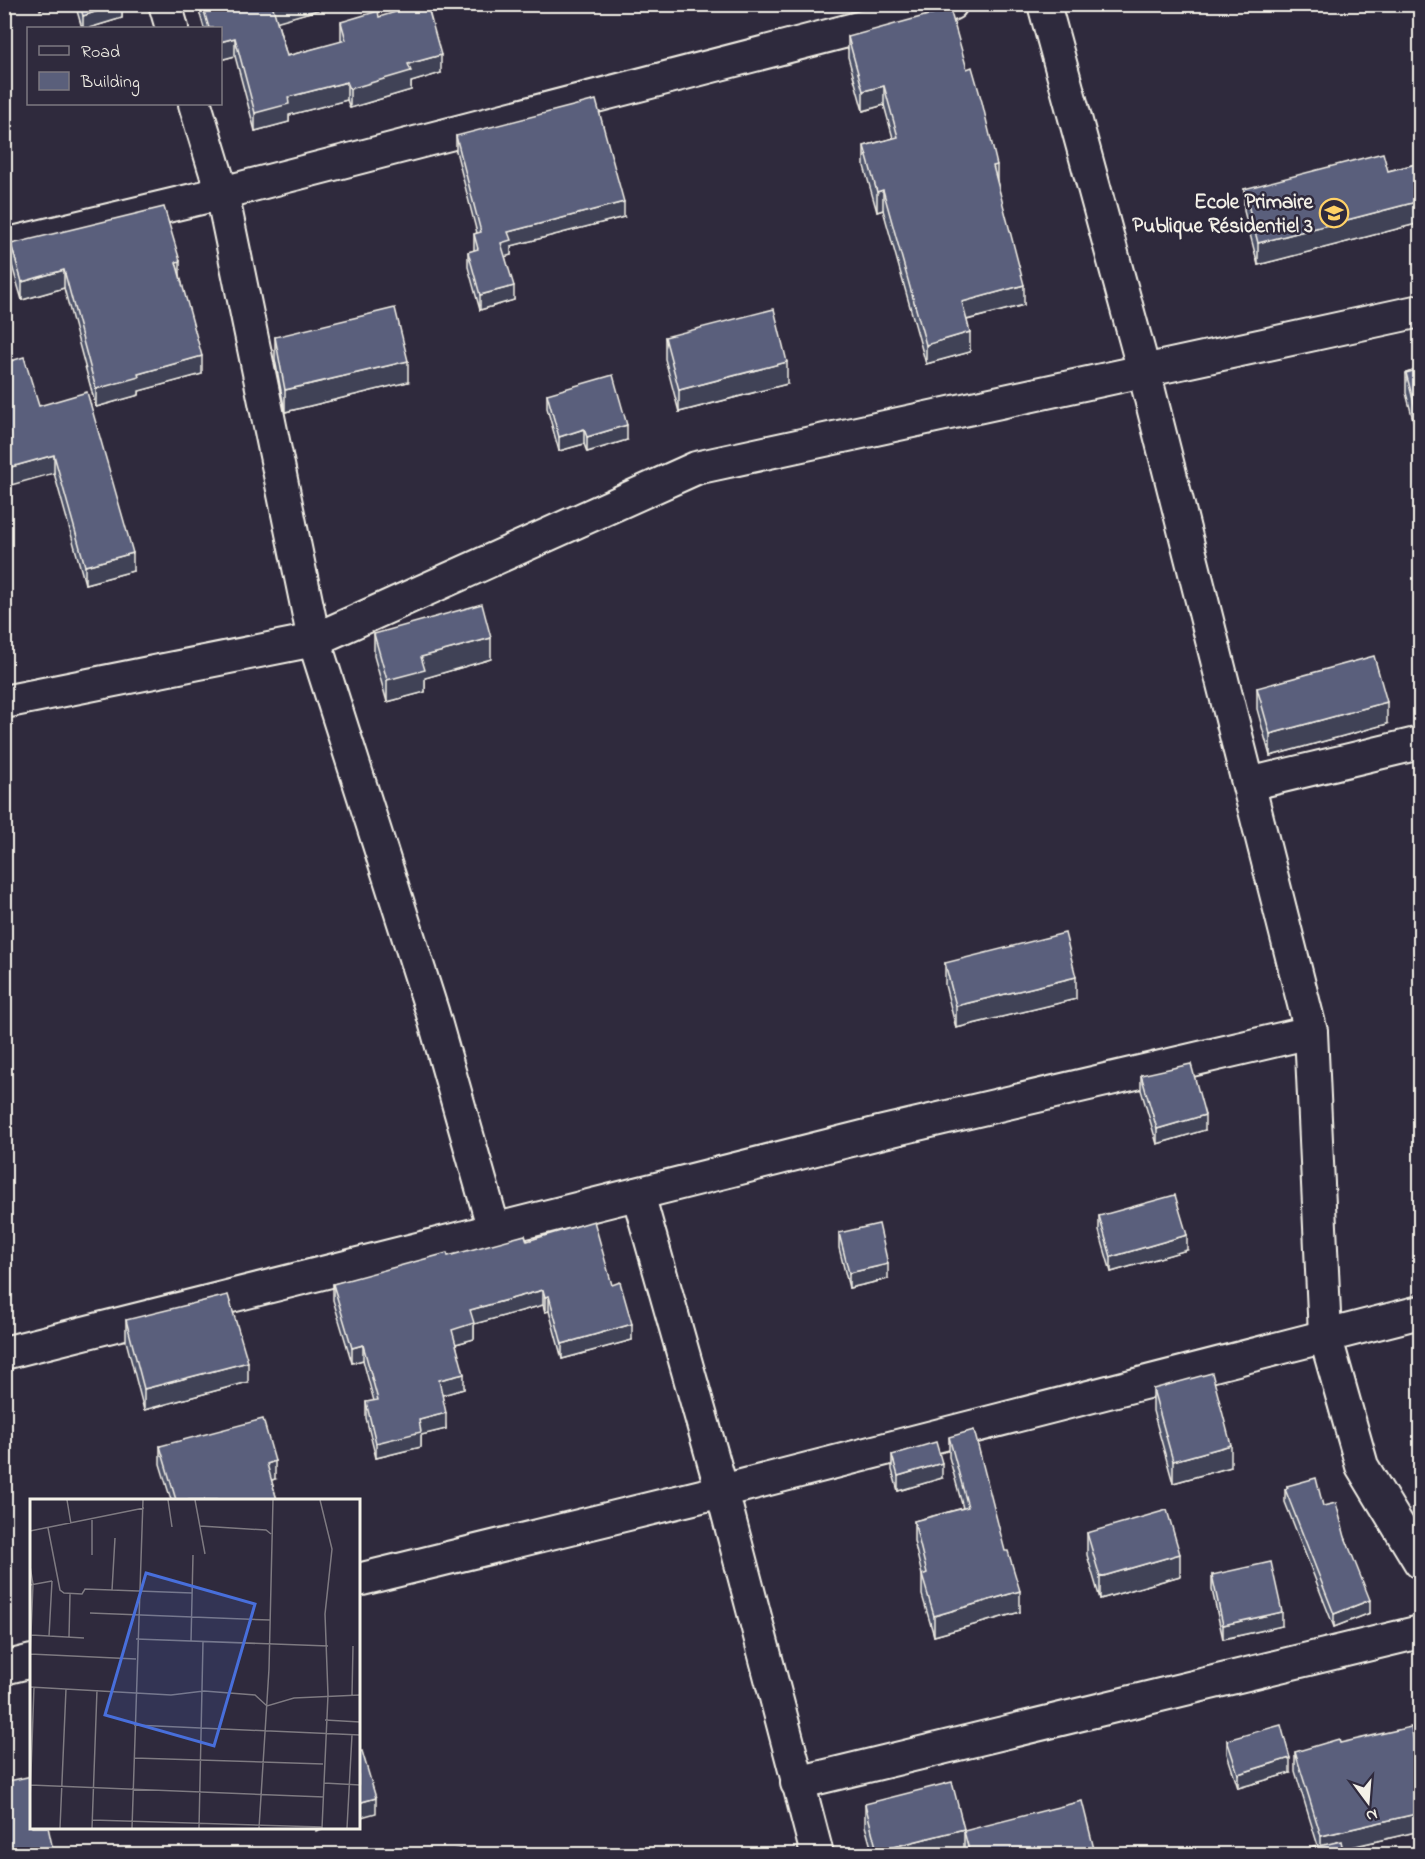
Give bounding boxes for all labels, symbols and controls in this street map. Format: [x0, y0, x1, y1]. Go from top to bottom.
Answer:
legend [27, 27, 222, 105]
text: Road [81, 40, 120, 66]
text: Building [80, 70, 140, 97]
place label: Ecole Primaire Publique Résidentiel 3 [1132, 188, 1314, 242]
school or university icon: Ecole Primaire Publique Résidentiel 3 [1318, 197, 1350, 229]
inset map [30, 1499, 360, 1829]
north arrow [1338, 1772, 1398, 1832]
text: N [1363, 1801, 1380, 1828]

